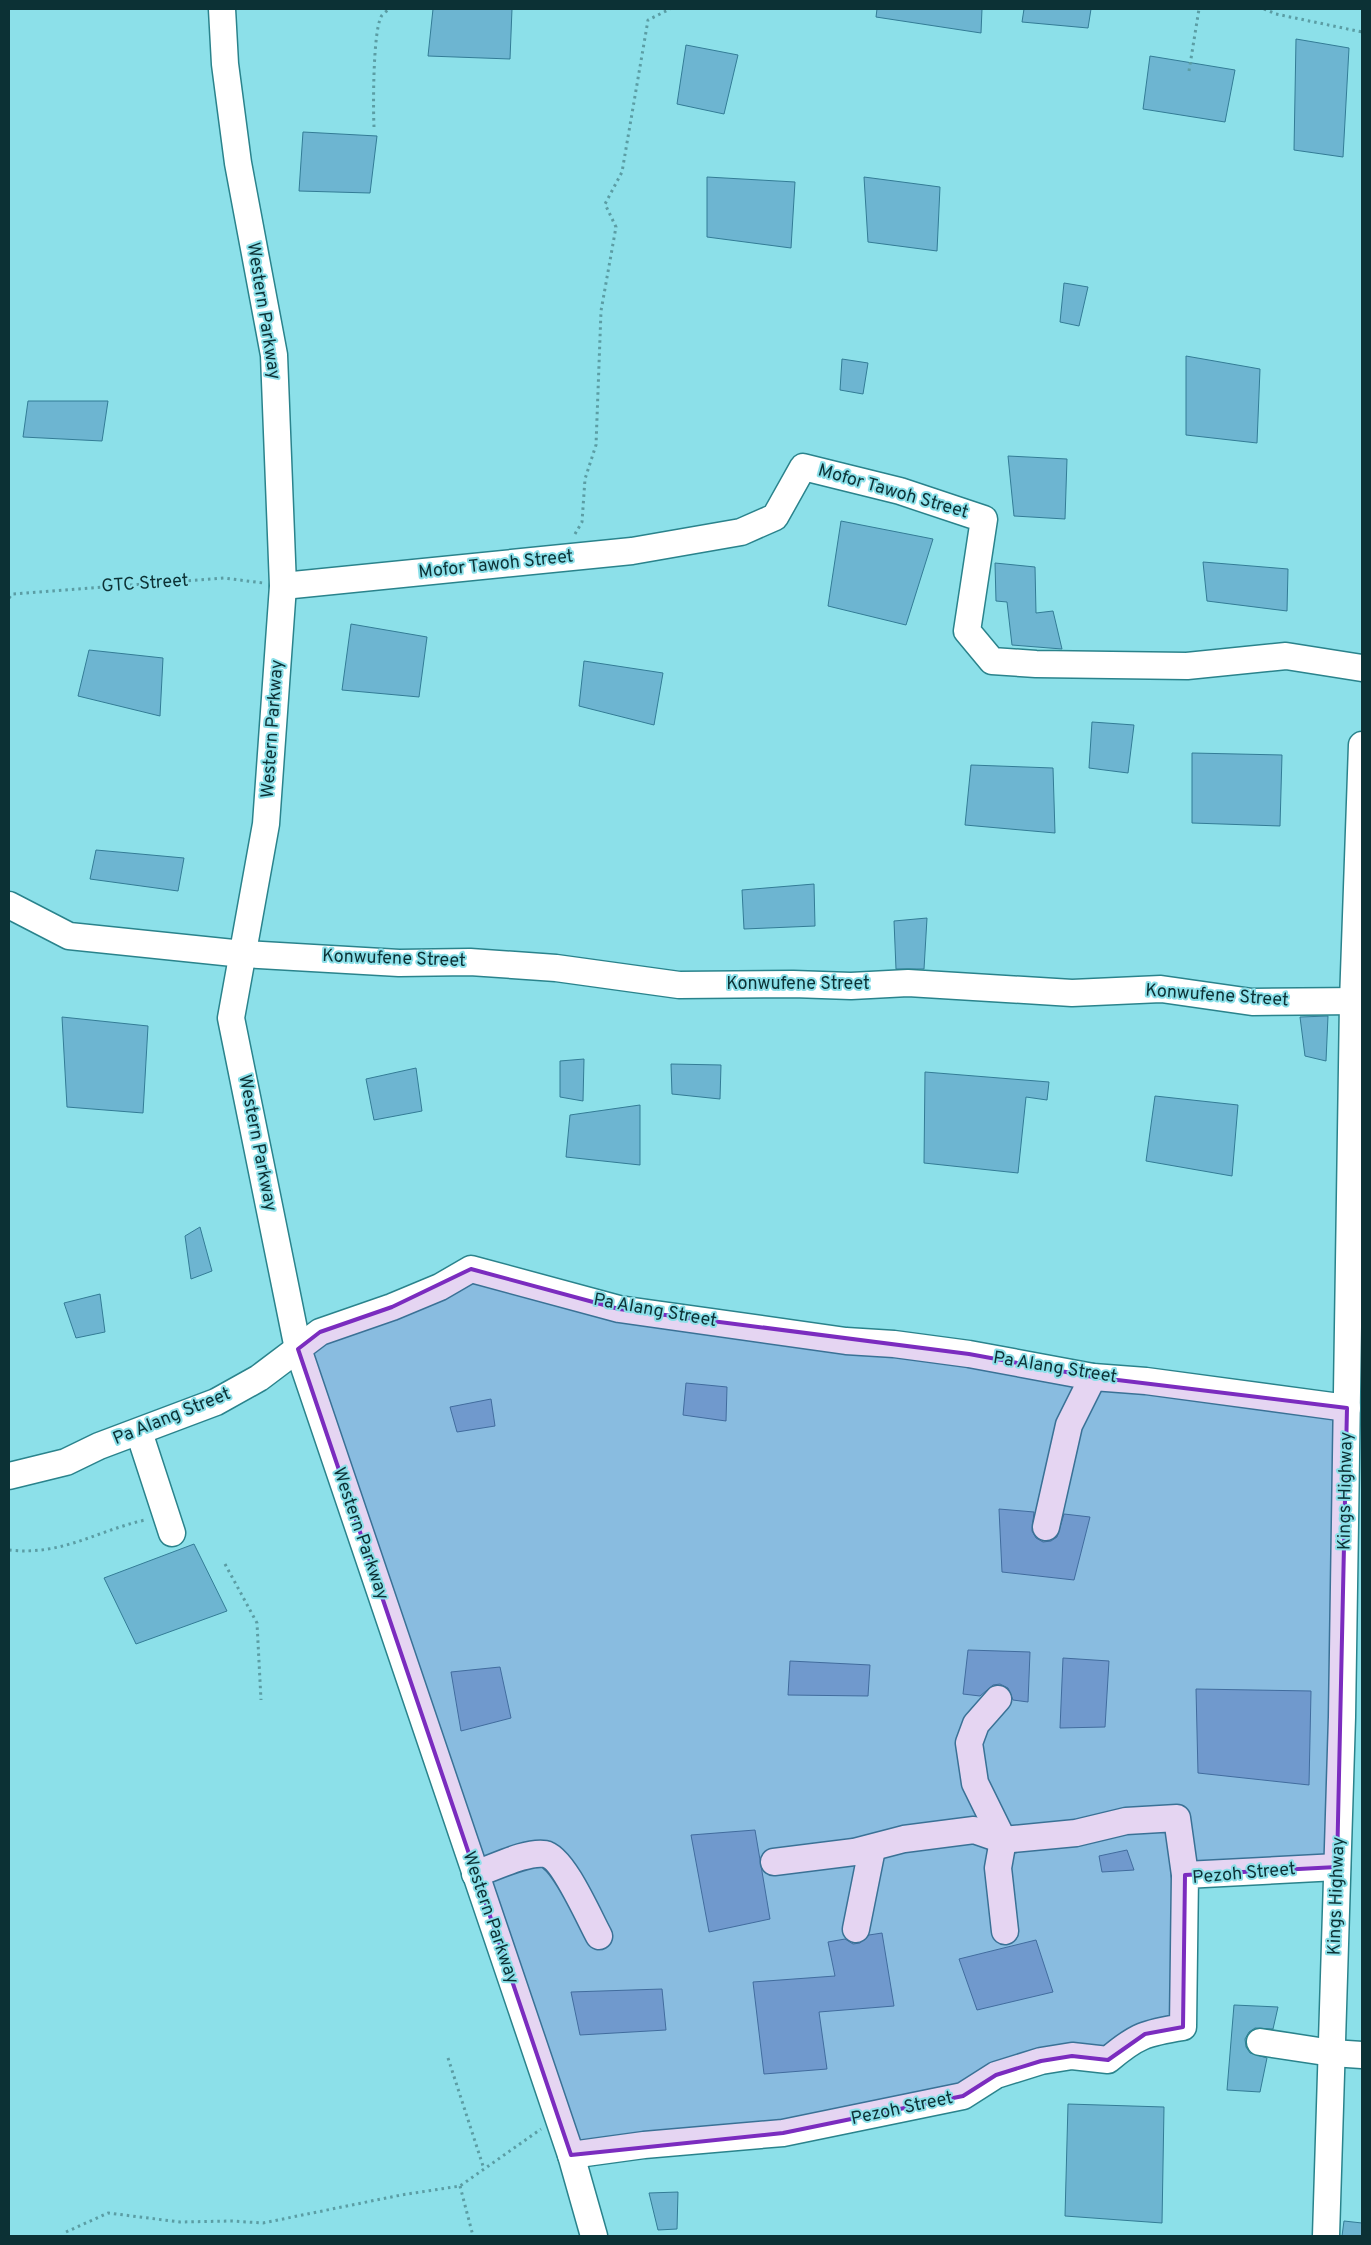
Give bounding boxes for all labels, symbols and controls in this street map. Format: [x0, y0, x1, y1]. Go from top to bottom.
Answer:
street label: Western Parkway [241, 241, 285, 381]
street label: Mofor Tawoh Street [815, 459, 971, 525]
street label: Mofor Tawoh Street [417, 545, 575, 585]
street label: GTC Street [101, 569, 189, 599]
street label: Western Parkway [257, 659, 289, 799]
street label: Konwufene Street [322, 945, 466, 973]
street label: Konwufene Street [726, 973, 870, 996]
street label: Konwufene Street [1145, 980, 1289, 1012]
street label: Western Parkway [232, 1073, 282, 1213]
street label: Pa Alang Street [591, 1289, 719, 1333]
street label: Pa Alang Street [992, 1347, 1118, 1389]
street label: Pa Alang Street [110, 1383, 234, 1451]
street label: Kings Highway [1333, 1432, 1359, 1550]
street label: Western Parkway [327, 1465, 393, 1603]
street label: Kings Highway [1323, 1836, 1351, 1956]
street label: Western Parkway [457, 1849, 523, 1987]
street label: Pezoh Street [1191, 1858, 1297, 1890]
street label: Pezoh Street [849, 2087, 955, 2131]

